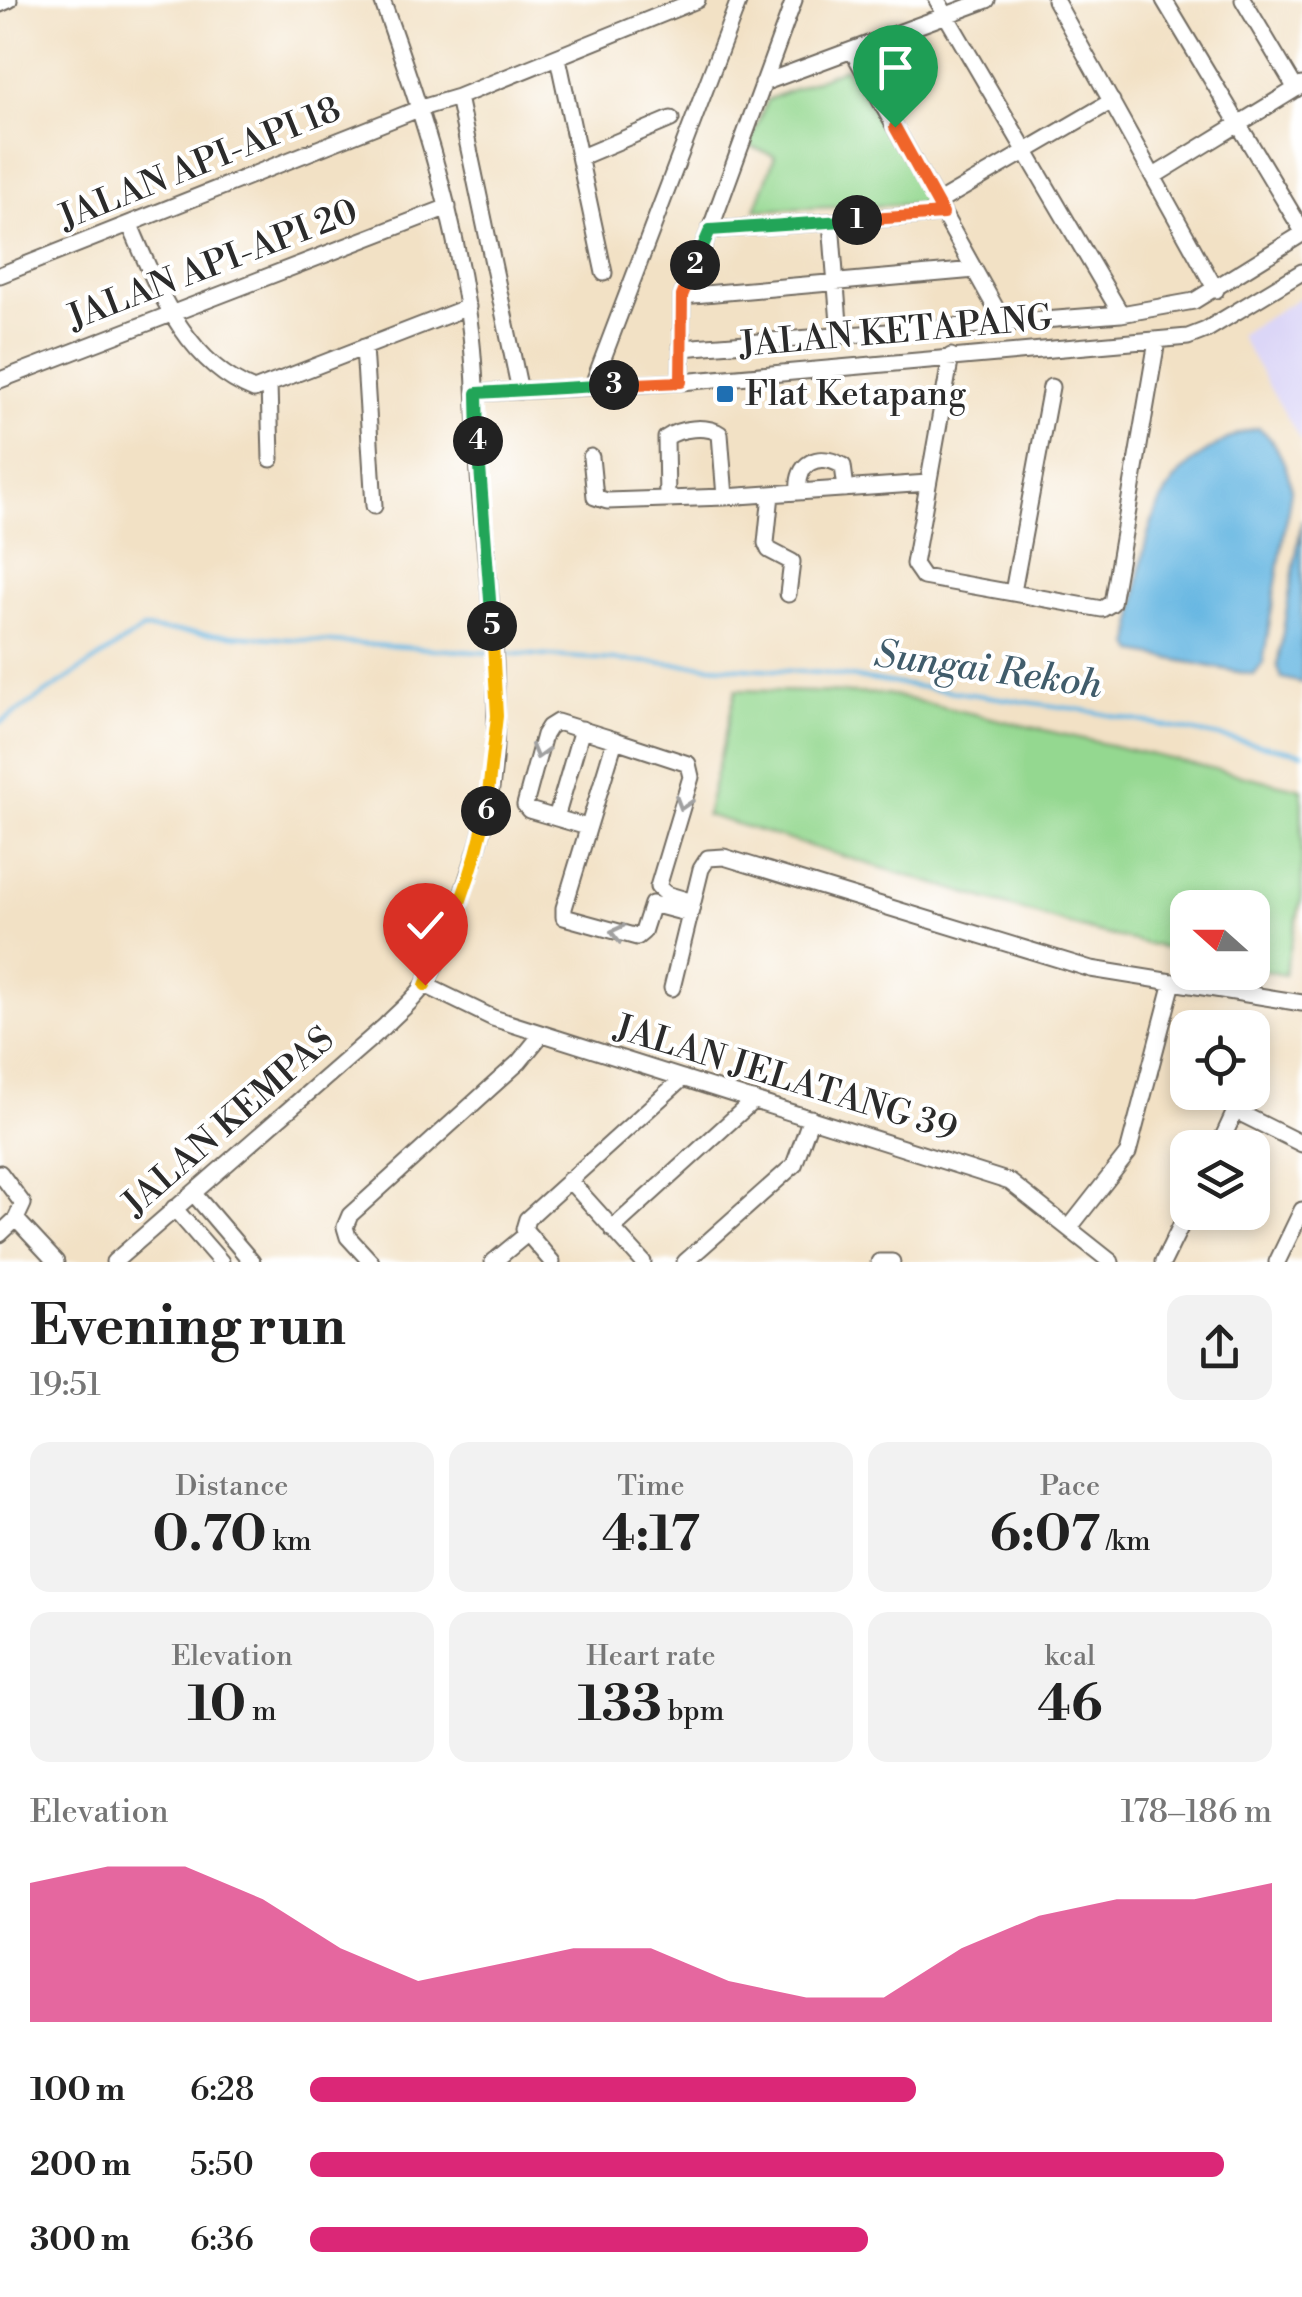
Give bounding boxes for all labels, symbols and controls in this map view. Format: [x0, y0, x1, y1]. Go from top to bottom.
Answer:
pin [853, 25, 938, 128]
icon: arrive [868, 40, 923, 95]
street label: JALAN API-API 18 [51, 88, 347, 241]
street label: JALAN API-API 20 [60, 190, 364, 341]
pin: 1 [832, 195, 882, 245]
text: 1 [850, 202, 864, 237]
pin: 2 [670, 240, 720, 290]
text: 2 [686, 247, 704, 282]
street label: JALAN KETAPANG [736, 297, 1054, 367]
pin: 3 [589, 360, 639, 410]
text: 3 [606, 367, 622, 402]
place label: Flat Ketapang [745, 373, 966, 416]
marker: Flat Ketapang [714, 383, 736, 405]
pin: 4 [453, 416, 503, 466]
text: 4 [469, 423, 487, 458]
pin: 5 [467, 601, 517, 651]
text: 5 [483, 608, 501, 643]
water label: Sungai Rekoh [871, 631, 1106, 709]
one-way arrow [530, 743, 551, 760]
pin: 6 [461, 786, 511, 836]
text: 6 [477, 793, 495, 828]
one-way arrow [674, 794, 695, 811]
pin [383, 883, 468, 986]
north arrow [1170, 890, 1270, 990]
map controls [1170, 890, 1270, 1230]
icon: check [398, 898, 453, 953]
one-way arrow [609, 924, 626, 945]
street label: JALAN JELATANG 39 [608, 1006, 962, 1151]
button: locate [1170, 1010, 1270, 1110]
street label: JALAN KEMPAS [113, 1019, 343, 1227]
button: layers [1170, 1130, 1270, 1230]
text: Evening run [30, 1293, 346, 1362]
button: share [1167, 1295, 1272, 1400]
text: 19:51 [30, 1365, 101, 1405]
text: Distance [176, 1469, 288, 1504]
text: Time [617, 1469, 685, 1504]
text: Pace [1040, 1469, 1100, 1504]
text: 0.70 [152, 1504, 267, 1566]
text: 4:17 [602, 1504, 700, 1566]
text: 6:07 [990, 1504, 1100, 1566]
text: km [267, 1524, 312, 1559]
text: /km [1100, 1524, 1150, 1559]
text: Elevation [171, 1639, 293, 1674]
text: Heart rate [586, 1639, 716, 1674]
text: kcal [1045, 1639, 1095, 1674]
text: 10 [187, 1674, 246, 1736]
text: 133 [578, 1674, 662, 1736]
text: 46 [1038, 1674, 1103, 1736]
text: m [246, 1694, 277, 1729]
text: bpm [662, 1694, 724, 1729]
text: Elevation [30, 1792, 169, 1832]
text: 178–186 m [1121, 1792, 1272, 1832]
text: 100 m [30, 2070, 125, 2110]
text: 6:28 [190, 2070, 254, 2110]
text: 200 m [30, 2145, 131, 2185]
text: 5:50 [190, 2145, 254, 2185]
text: 300 m [30, 2220, 130, 2260]
text: 6:36 [190, 2220, 254, 2260]

